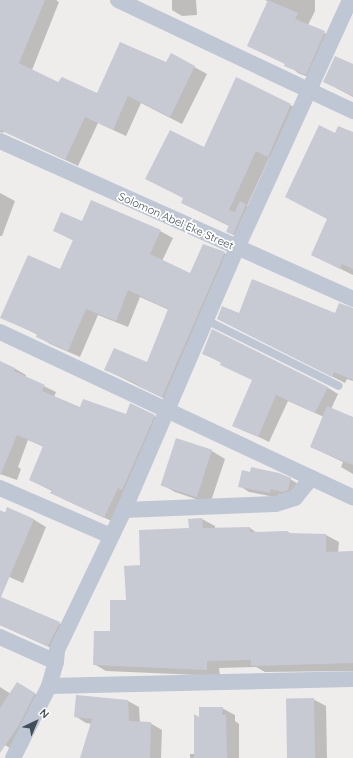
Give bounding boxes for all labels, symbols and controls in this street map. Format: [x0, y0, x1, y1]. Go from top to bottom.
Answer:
street label: Solomon Abel Eke Street [116, 190, 236, 252]
north arrow [16, 702, 56, 742]
text: N [37, 706, 52, 721]

